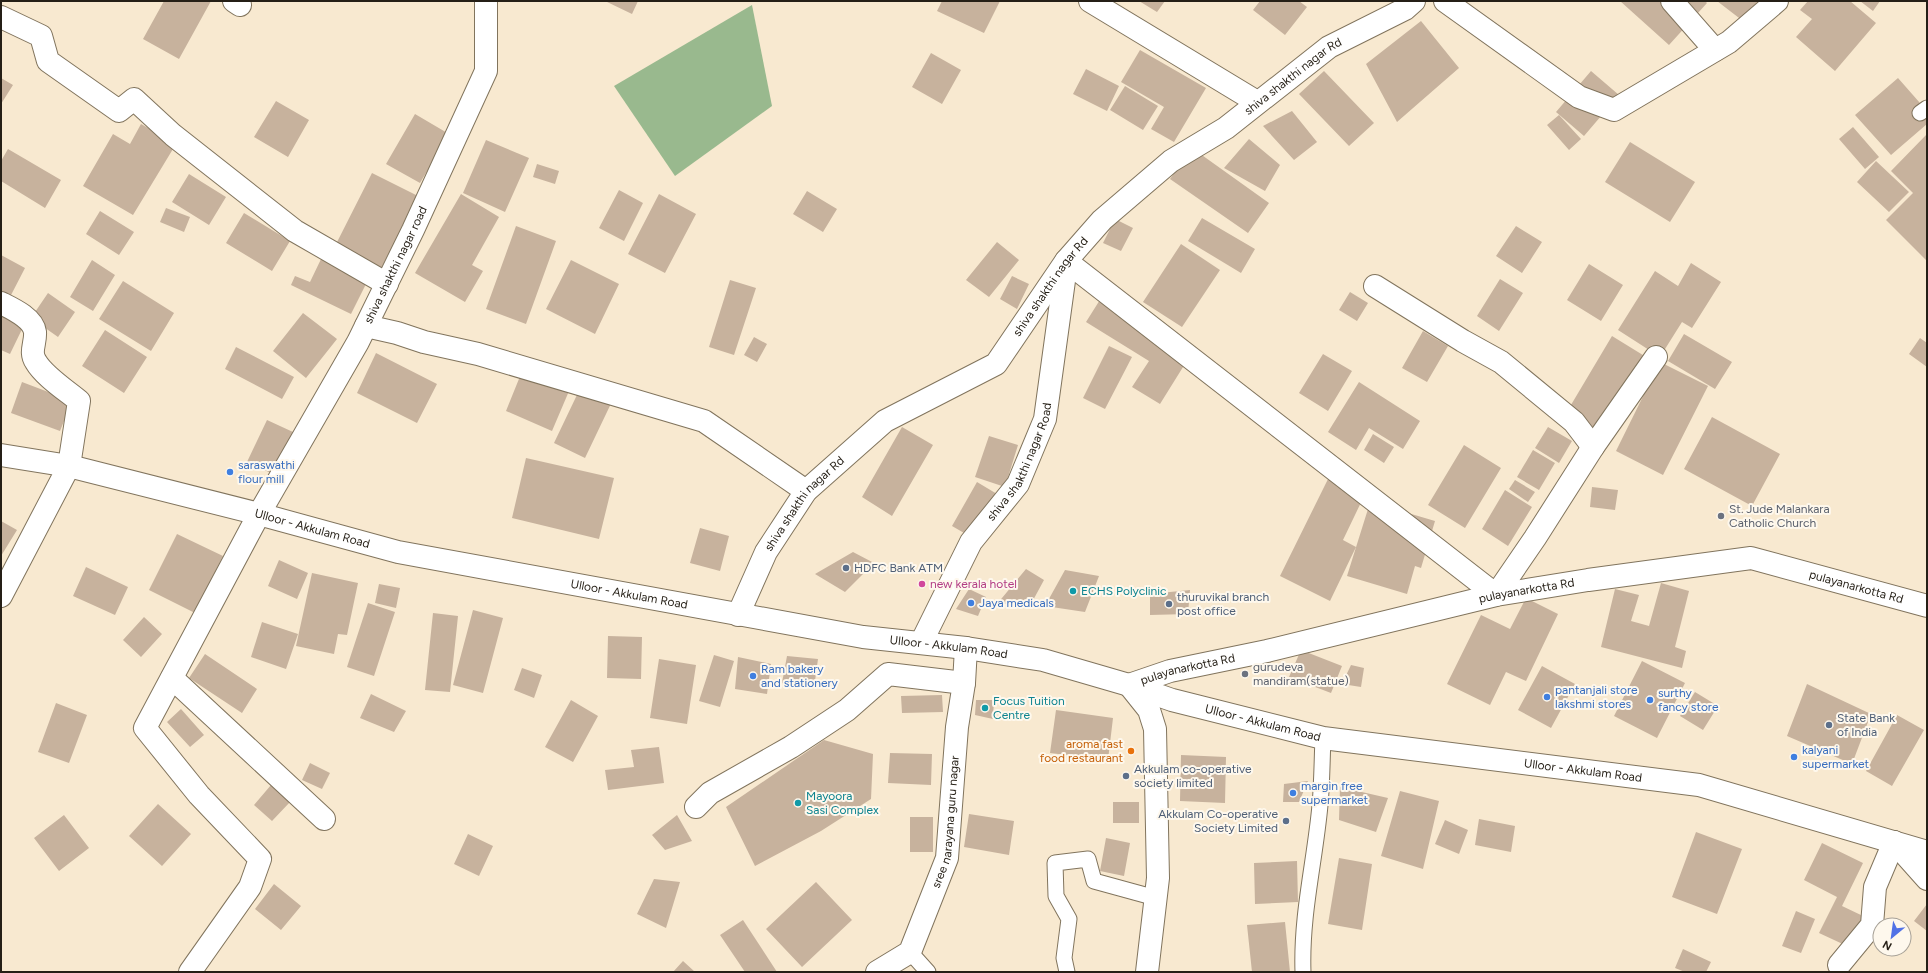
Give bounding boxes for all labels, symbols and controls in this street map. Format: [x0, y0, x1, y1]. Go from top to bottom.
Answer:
street label: shiva shakthi nagar Rd [1241, 35, 1344, 118]
street label: shiva shakthi nagar road [361, 204, 430, 326]
street label: shiva shakthi nagar Rd [1010, 234, 1091, 339]
street label: shiva shakthi nagar Road [984, 402, 1054, 524]
street label: shiva shakthi nagar Rd [762, 453, 847, 554]
place label: saraswathi flour mill [238, 458, 295, 486]
marker: saraswathi flour mill [225, 467, 235, 477]
place label: St. Jude Malankara Catholic Church [1729, 502, 1830, 530]
street label: Ulloor - Akkulam Road [253, 506, 371, 551]
marker: St. Jude Malankara Catholic Church [1716, 511, 1726, 521]
place label: HDFC Bank ATM [854, 561, 943, 575]
marker: HDFC Bank ATM [841, 563, 851, 573]
street label: pulayanarkotta Rd [1808, 567, 1905, 606]
street label: pulayanarkotta Rd [1477, 575, 1576, 606]
street label: Ulloor - Akkulam Road [570, 577, 689, 612]
place label: new kerala hotel [930, 577, 1017, 591]
marker: new kerala hotel [917, 579, 927, 589]
place label: ECHS Polyclinic [1081, 584, 1167, 598]
marker: ECHS Polyclinic [1068, 586, 1078, 596]
place label: thuruvikal branch post office [1177, 590, 1270, 618]
place label: Jaya medicals [979, 596, 1054, 610]
marker: Jaya medicals [966, 598, 976, 608]
marker: thuruvikal branch post office [1164, 599, 1174, 609]
street label: Ulloor - Akkulam Road [889, 633, 1009, 661]
street label: pulayanarkotta Rd [1139, 651, 1236, 688]
place label: gurudeva mandiram(statue) [1253, 660, 1349, 688]
place label: Ram bakery and stationery [761, 662, 839, 690]
marker: gurudeva mandiram(statue) [1240, 669, 1250, 679]
marker: Ram bakery and stationery [748, 671, 758, 681]
place label: pantanjali store lakshmi stores [1555, 683, 1638, 711]
place label: surthy fancy store [1658, 686, 1719, 714]
marker: pantanjali store lakshmi stores [1542, 692, 1552, 702]
place label: Focus Tuition Centre [993, 694, 1065, 722]
marker: surthy fancy store [1645, 695, 1655, 705]
street label: Ulloor - Akkulam Road [1204, 702, 1322, 744]
marker: Focus Tuition Centre [980, 703, 990, 713]
place label: State Bank of India [1837, 711, 1895, 739]
marker: State Bank of India [1824, 720, 1834, 730]
place label: aroma fast food restaurant [1040, 737, 1123, 765]
place label: kalyani supermarket [1802, 743, 1870, 771]
marker: aroma fast food restaurant [1126, 746, 1136, 756]
marker: kalyani supermarket [1789, 752, 1799, 762]
street label: sree narayana guru nagar [929, 755, 962, 890]
street label: Ulloor - Akkulam Road [1523, 756, 1643, 785]
place label: Akkulam co-operative society limited [1134, 762, 1252, 790]
marker: Akkulam co-operative society limited [1121, 771, 1131, 781]
place label: margin free supermarket [1301, 779, 1369, 807]
marker: margin free supermarket [1288, 788, 1298, 798]
place label: Mayoora Sasi Complex [806, 789, 879, 817]
marker: Mayoora Sasi Complex [793, 798, 803, 808]
place label: Akkulam Co-operative Society Limited [1158, 807, 1278, 835]
marker: Akkulam Co-operative Society Limited [1281, 816, 1291, 826]
north arrow [1872, 917, 1912, 957]
text: N [1881, 938, 1894, 953]

